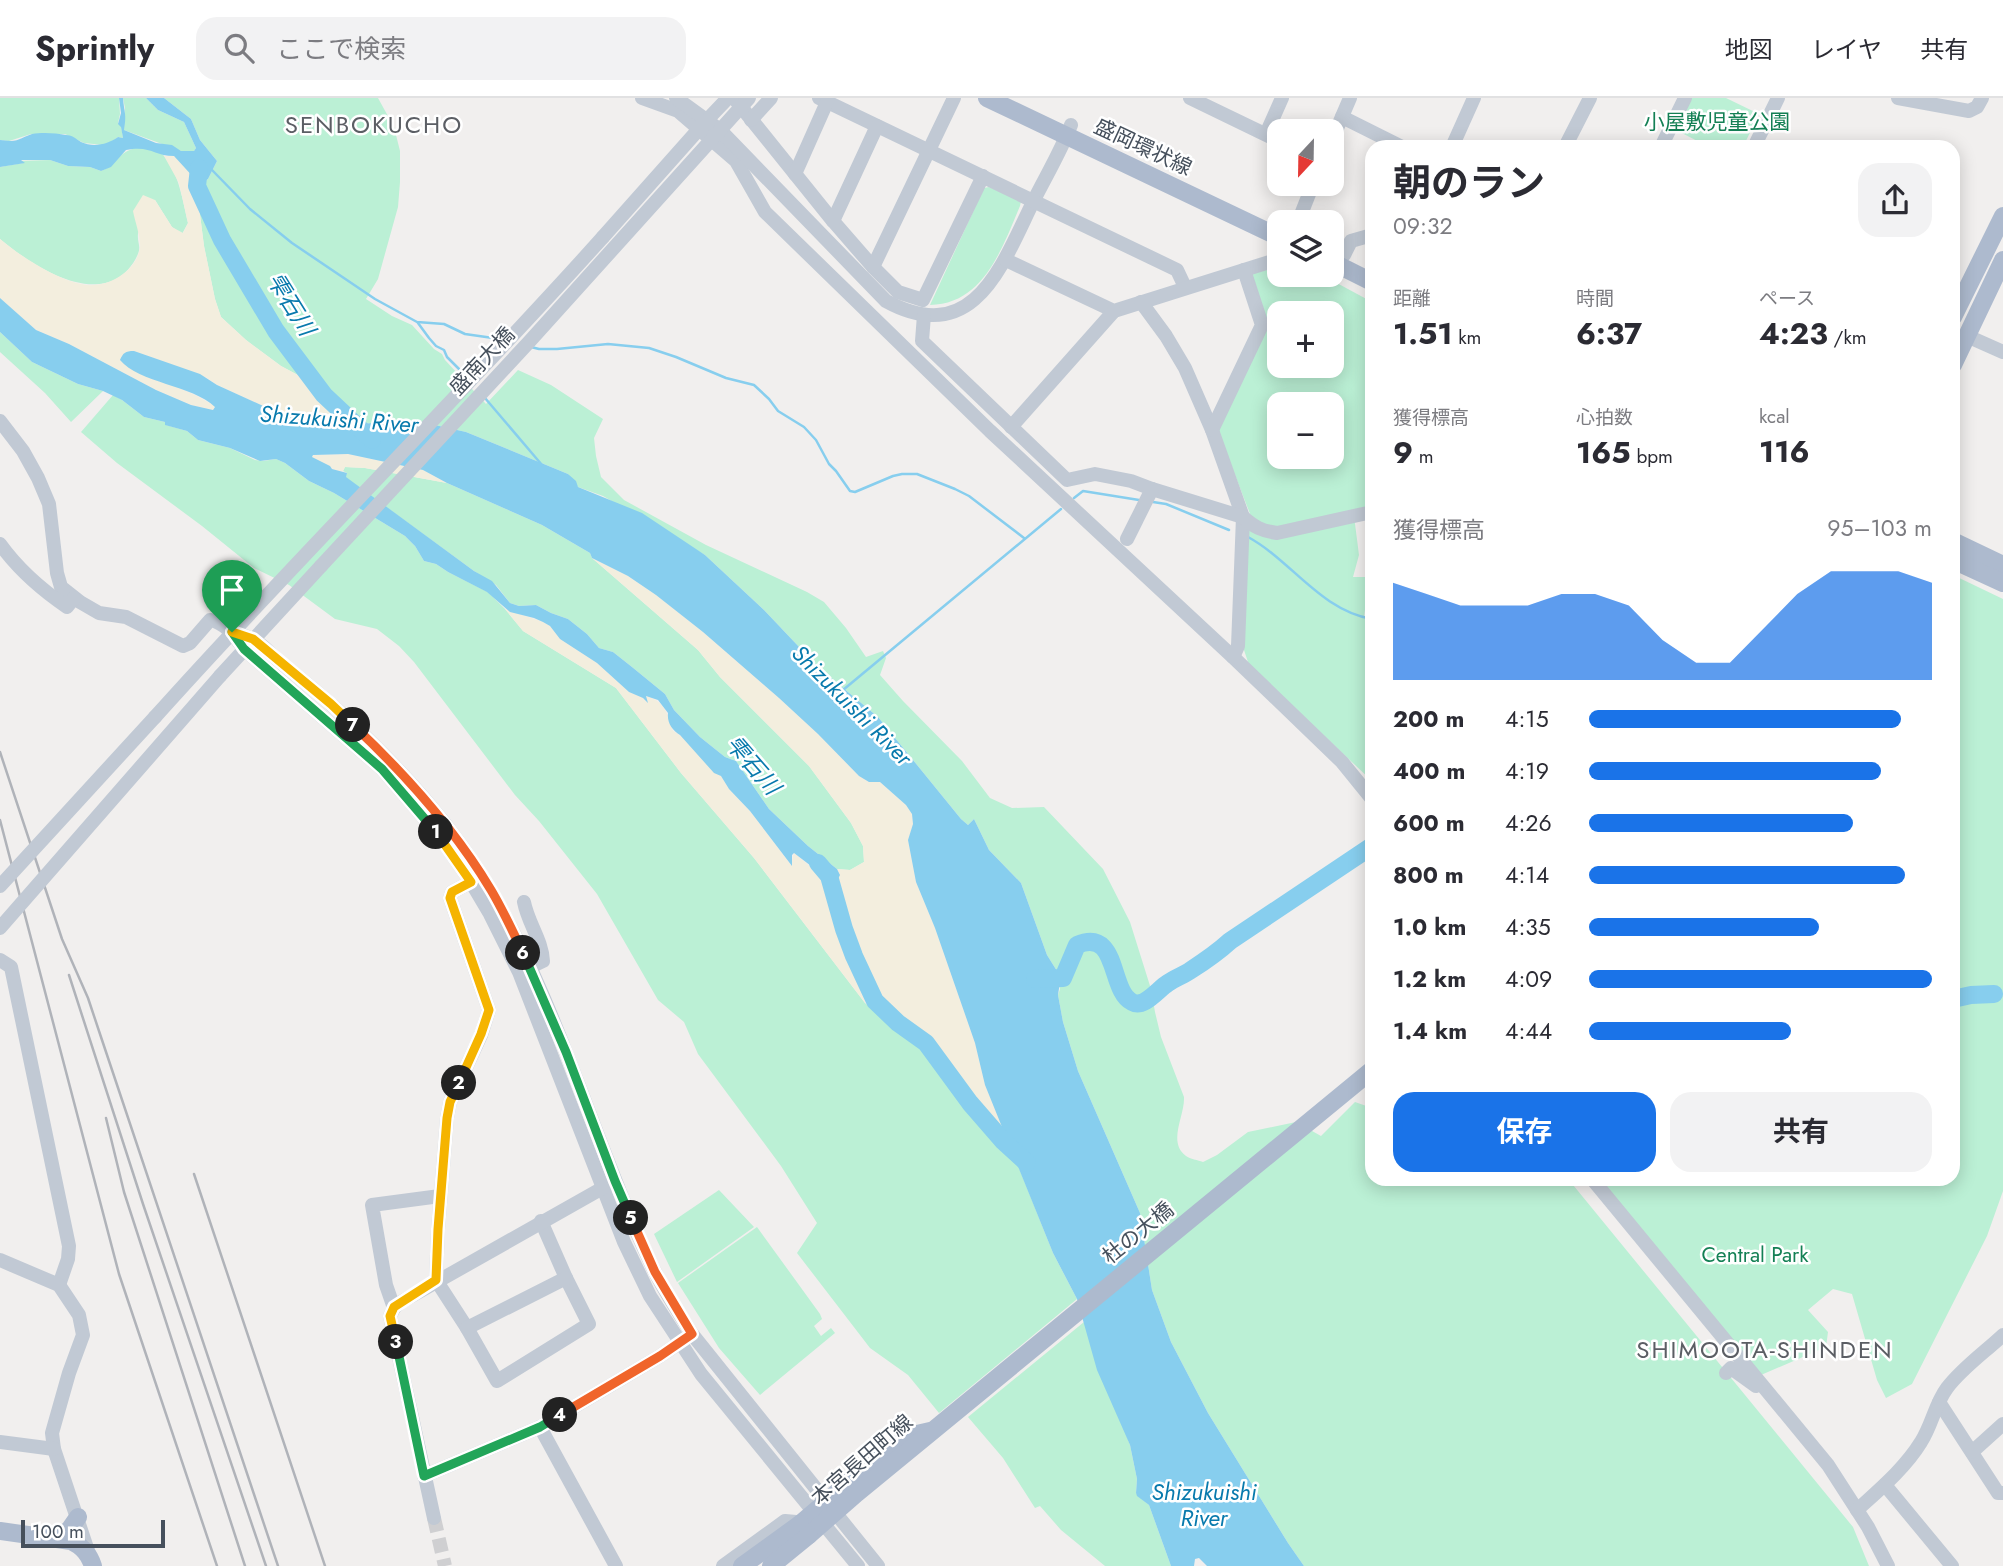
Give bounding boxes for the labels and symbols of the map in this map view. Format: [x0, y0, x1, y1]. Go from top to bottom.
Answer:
district label: SENBOKUCHO [285, 107, 463, 142]
park label: 小屋敷児童公園 [1644, 107, 1791, 137]
street label: 盛岡環状線 [1089, 111, 1197, 183]
north arrow [1267, 119, 1344, 196]
water label: 雫石川 [258, 266, 325, 345]
street label: 盛南大橋 [442, 320, 522, 402]
water label: Shizukuishi River [259, 396, 421, 442]
pin [202, 560, 262, 632]
water label: Shizukuishi River [784, 637, 921, 774]
pin: 7 [336, 708, 370, 742]
water label: 雫石川 [718, 728, 790, 804]
pin: 1 [418, 814, 453, 850]
pin: 6 [505, 936, 540, 970]
pin: 2 [442, 1066, 476, 1100]
street label: 杜の大橋 [1096, 1195, 1180, 1271]
pin: 5 [614, 1200, 648, 1236]
park label: Central Park [1701, 1240, 1809, 1270]
pin: 3 [378, 1324, 414, 1360]
district label: SHIMOOTA-SHINDEN [1636, 1332, 1894, 1367]
pin: 4 [542, 1398, 578, 1432]
street label: 本宮長田町線 [805, 1407, 919, 1513]
water label: Shizukuishi River [1151, 1475, 1258, 1535]
scale bar [21, 1517, 164, 1549]

